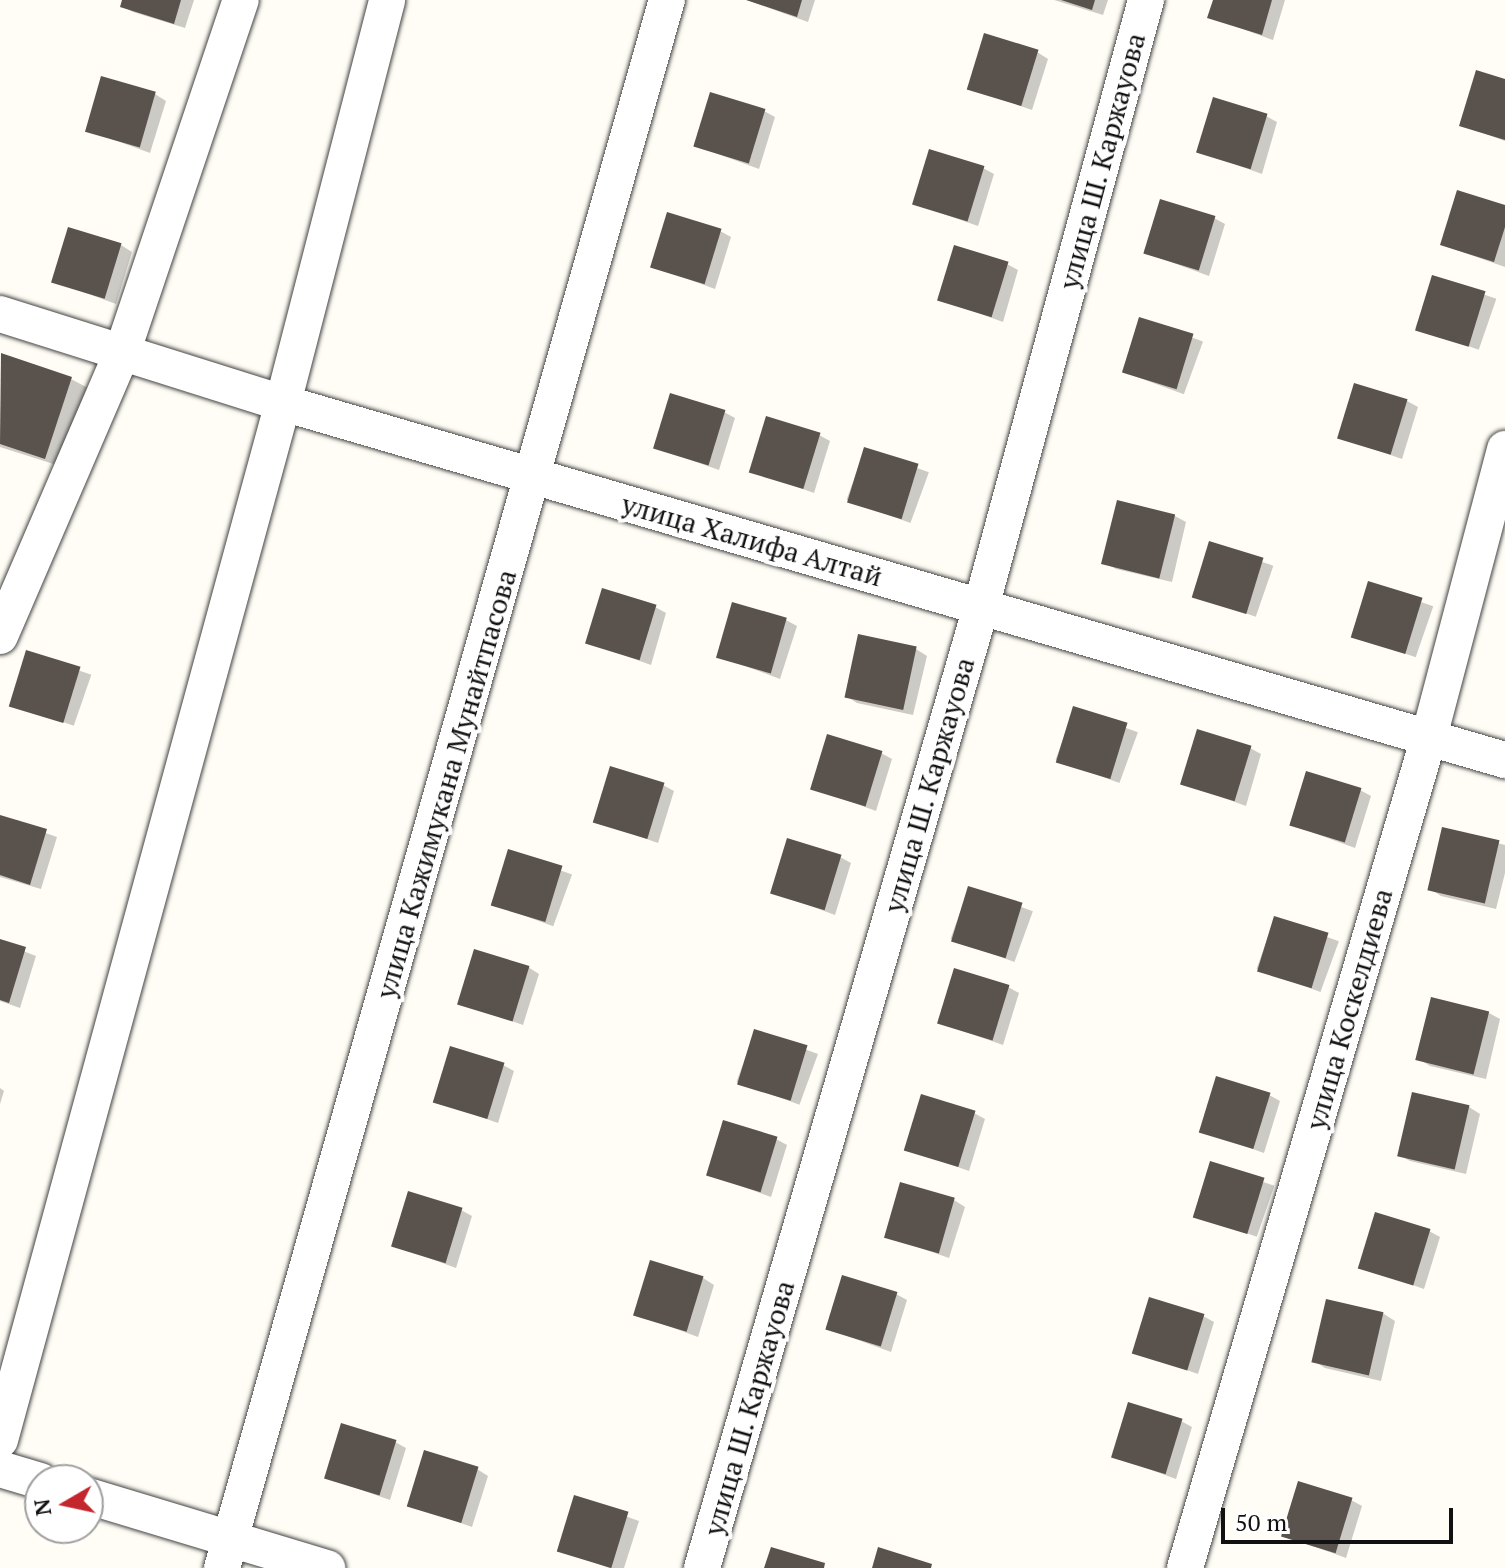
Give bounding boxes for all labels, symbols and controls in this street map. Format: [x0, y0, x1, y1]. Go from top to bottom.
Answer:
street label: улица Ш. Каржауова [1051, 29, 1153, 293]
street label: улица Халифа Алтай [618, 487, 886, 593]
street label: улица Кажимукана Мунайтпасова [369, 566, 523, 1002]
street label: улица Ш. Каржауова [876, 653, 982, 917]
street label: улица Коскелдиева [1298, 885, 1400, 1133]
street label: улица Ш. Каржауова [696, 1276, 802, 1540]
north arrow [24, 1464, 104, 1544]
scale bar [1225, 1492, 1457, 1542]
text: N [26, 1497, 57, 1518]
text: 50 m [1235, 1506, 1287, 1538]

